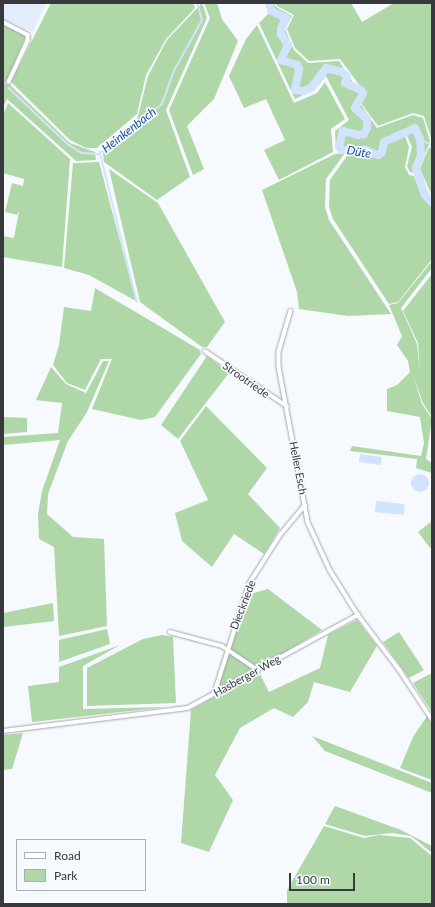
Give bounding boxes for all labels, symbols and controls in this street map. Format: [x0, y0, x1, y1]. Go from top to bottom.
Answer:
water label: Heinkenbach [99, 104, 159, 156]
water label: Düte [346, 143, 372, 161]
street label: Strootriede [220, 359, 272, 401]
street label: Heller Esch [286, 440, 310, 496]
street label: Dieckriede [228, 578, 258, 632]
street label: Hasberger Weg [211, 652, 283, 700]
legend [16, 839, 146, 891]
text: Road [54, 848, 81, 863]
scale bar [291, 865, 357, 891]
text: Park [54, 868, 77, 883]
text: 100 m [296, 872, 330, 887]

